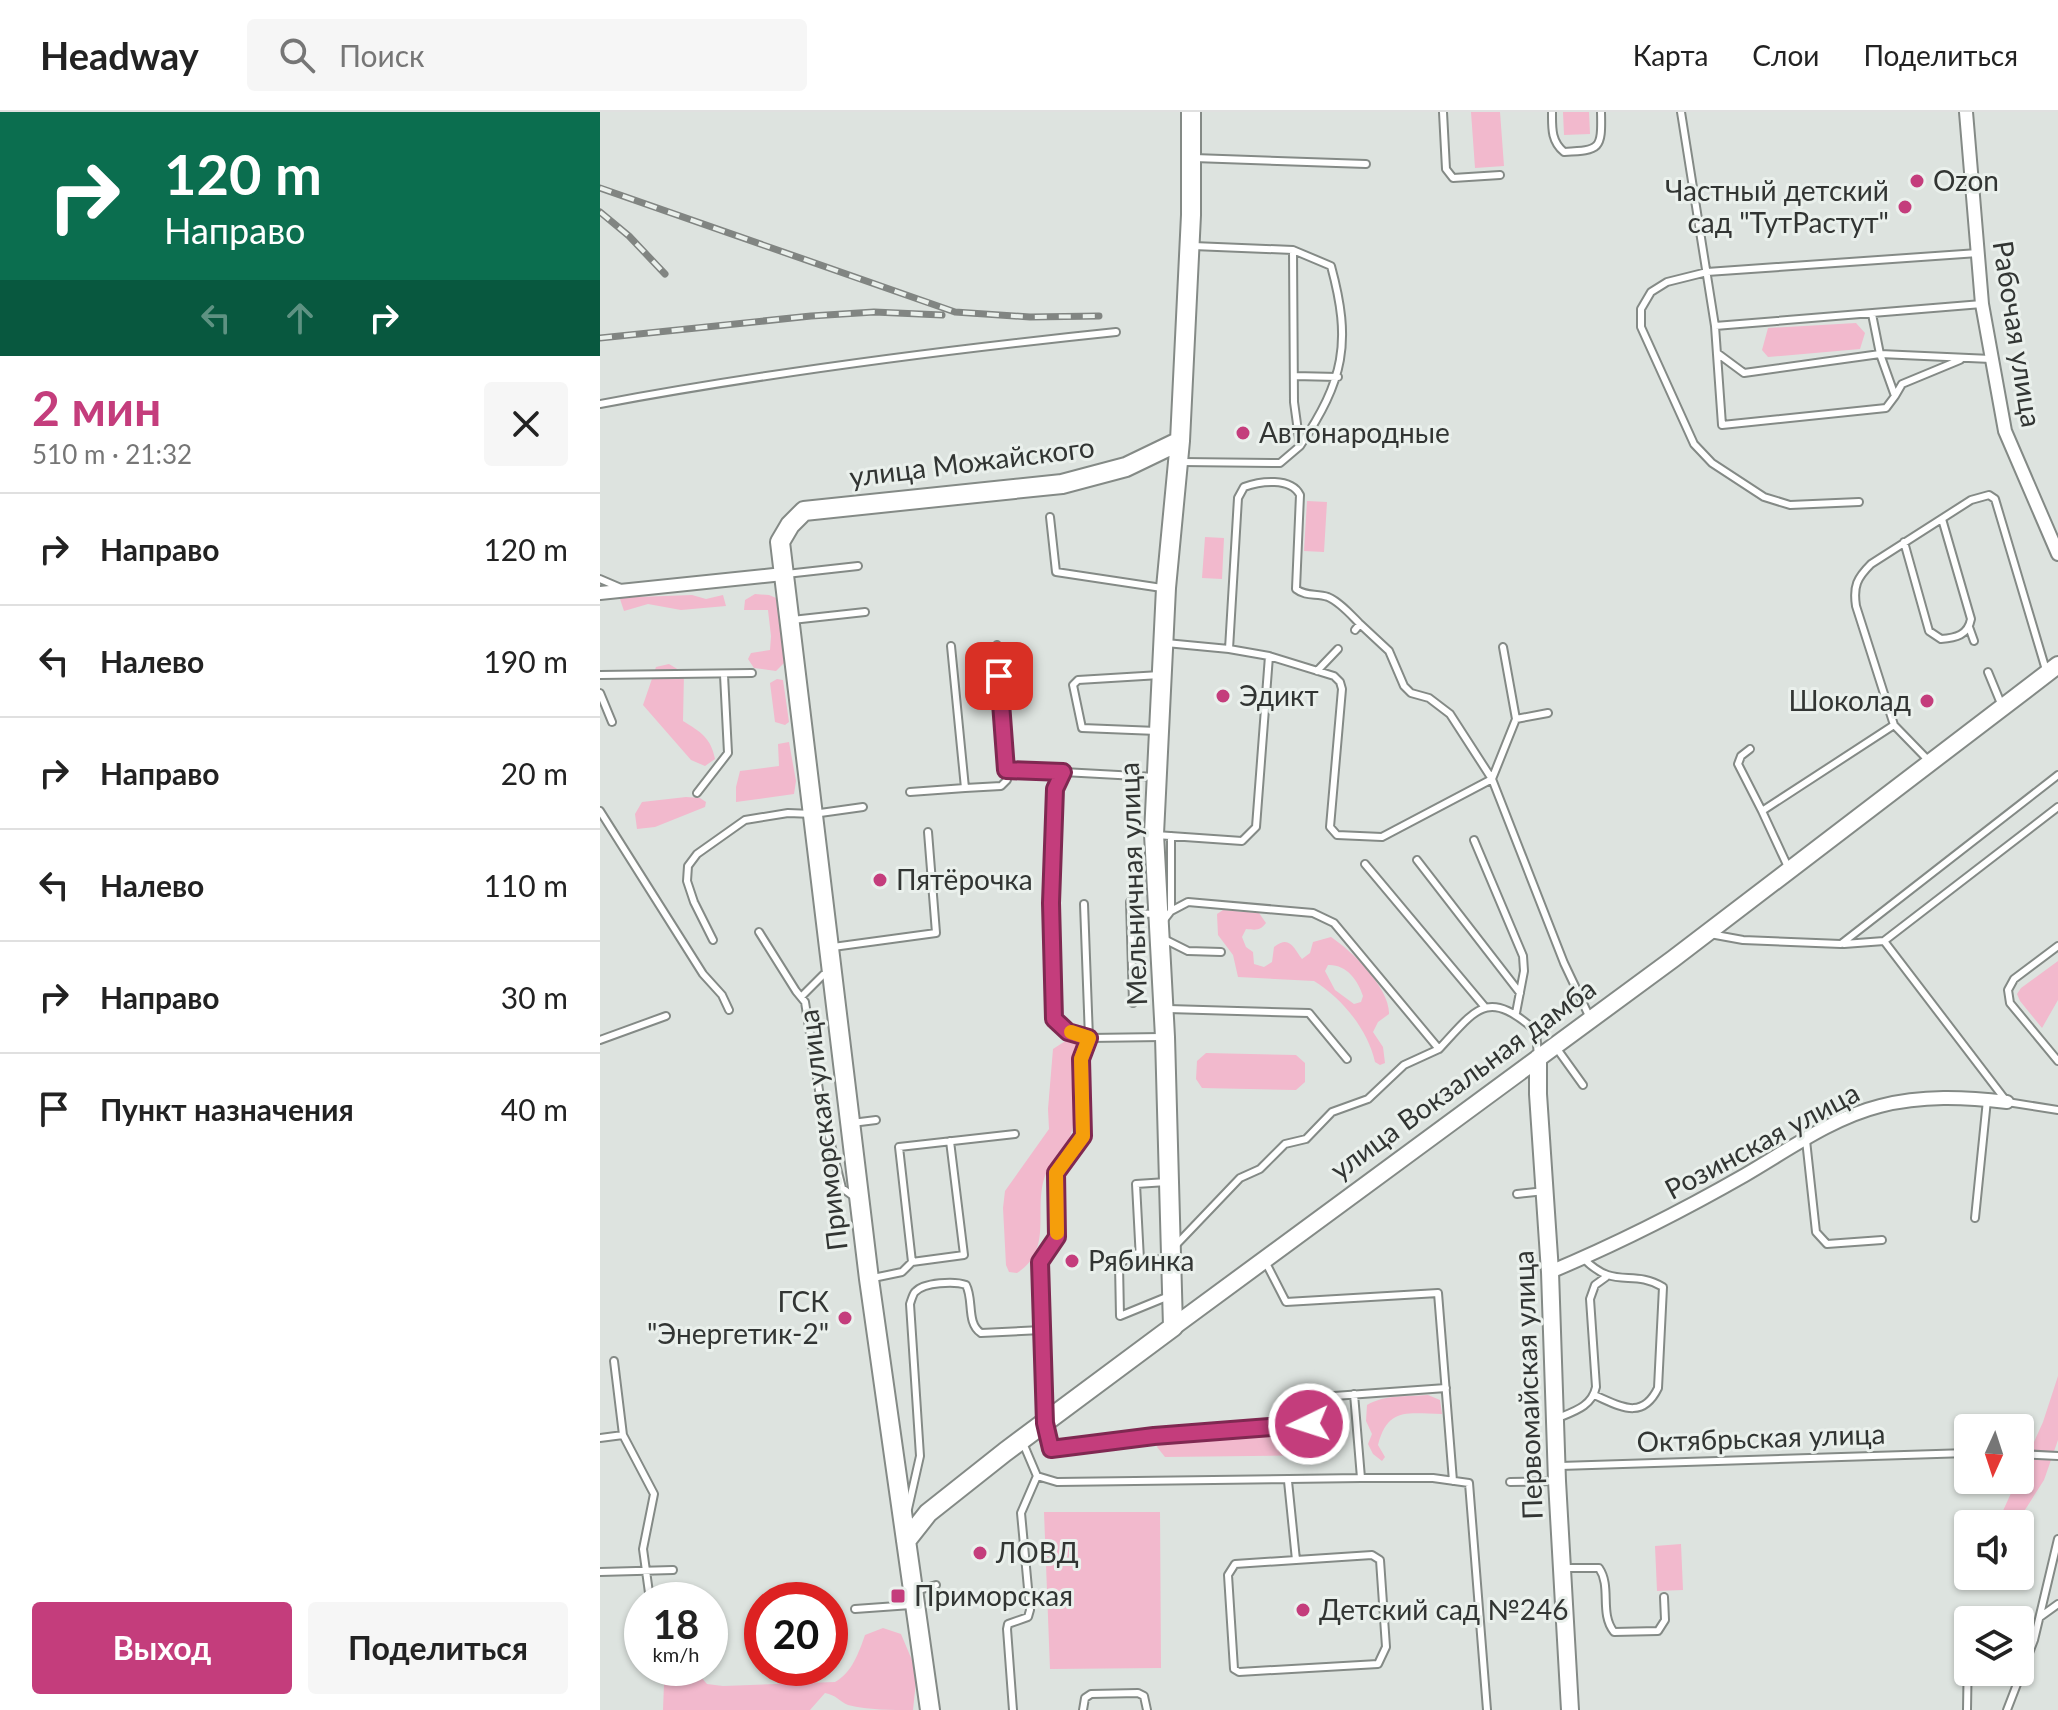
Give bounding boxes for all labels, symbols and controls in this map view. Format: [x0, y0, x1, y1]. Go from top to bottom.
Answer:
search box [247, 19, 807, 91]
text: Headway [40, 32, 199, 78]
icon: search [275, 33, 319, 77]
text: Поиск [339, 37, 425, 73]
text: Карта [1633, 38, 1708, 72]
text: Слои [1752, 38, 1819, 72]
text: Поделиться [1863, 38, 2018, 72]
text: 120 m [164, 140, 322, 207]
icon: right [32, 144, 136, 248]
place label: Ozon [1933, 163, 1999, 197]
marker: Ozon [1908, 172, 1926, 190]
place label: Частный детский сад "ТутРастут" [1665, 173, 1889, 239]
marker: Частный детский сад "ТутРастут" [1896, 198, 1914, 216]
text: Направо [164, 208, 305, 252]
street label: Рабочая улица [1986, 238, 2050, 430]
icon: left [194, 296, 238, 340]
icon: ahead [278, 296, 322, 340]
icon: right [362, 296, 406, 340]
text: 2 мин [32, 379, 161, 436]
button: close [484, 382, 568, 466]
place label: Автонародные [1259, 415, 1450, 449]
marker: Автонародные [1234, 424, 1252, 442]
street label: улица Можайского [847, 429, 1096, 493]
text: 510 m · 21:32 [32, 438, 192, 470]
icon: right [32, 527, 76, 571]
text: Направо [100, 531, 220, 567]
text: 120 m [483, 531, 568, 567]
icon: left [32, 639, 76, 683]
pin [965, 642, 1033, 710]
text: Налево [100, 643, 204, 679]
text: 190 m [483, 643, 568, 679]
icon: arrive [977, 654, 1021, 698]
place label: Эдикт [1239, 678, 1319, 712]
place label: Шоколад [1788, 683, 1911, 717]
marker: Эдикт [1214, 687, 1232, 705]
marker: Шоколад [1918, 692, 1936, 710]
icon: right [32, 751, 76, 795]
text: Направо [100, 755, 220, 791]
text: 20 m [501, 755, 568, 791]
street label: Мельничная улица [1111, 762, 1153, 1006]
place label: Пятёрочка [896, 862, 1033, 896]
icon: left [32, 863, 76, 907]
text: Налево [100, 867, 204, 903]
text: 110 m [483, 867, 568, 903]
marker: Пятёрочка [871, 871, 889, 889]
street label: улица Вокзальная дамба [1323, 970, 1602, 1186]
icon: right [32, 975, 76, 1019]
text: Направо [100, 979, 220, 1015]
text: 30 m [501, 979, 568, 1015]
street label: Приморская улица [790, 1008, 854, 1253]
street label: Розинская улица [1658, 1075, 1865, 1206]
icon: arrive [32, 1087, 76, 1131]
text: Пункт назначения [100, 1091, 354, 1127]
text: 40 m [501, 1091, 568, 1127]
place label: Рябинка [1088, 1243, 1195, 1277]
street label: Первомайская улица [1505, 1250, 1549, 1520]
marker: Рябинка [1063, 1252, 1081, 1270]
place label: ГСК "Энергетик-2" [647, 1284, 829, 1350]
marker: ГСК "Энергетик-2" [836, 1309, 854, 1327]
position arrow [1267, 1382, 1351, 1466]
north arrow [1954, 1414, 2034, 1494]
map controls [1954, 1414, 2034, 1686]
street label: Октябрьская улица [1636, 1416, 1886, 1458]
button: sound [1954, 1510, 2034, 1590]
place label: ЛОВД [995, 1535, 1079, 1569]
marker: ЛОВД [971, 1544, 989, 1562]
place label: Приморская [914, 1578, 1073, 1612]
speed limit sign: 20 [744, 1582, 848, 1686]
marker: Приморская [889, 1587, 907, 1605]
place label: Детский сад №246 [1319, 1592, 1568, 1626]
text: 18 [653, 1600, 699, 1648]
marker: Детский сад №246 [1294, 1601, 1312, 1619]
button: Выход [32, 1602, 292, 1694]
button: Поделиться [308, 1602, 568, 1694]
button: layers [1954, 1606, 2034, 1686]
text: km/h [653, 1642, 699, 1666]

